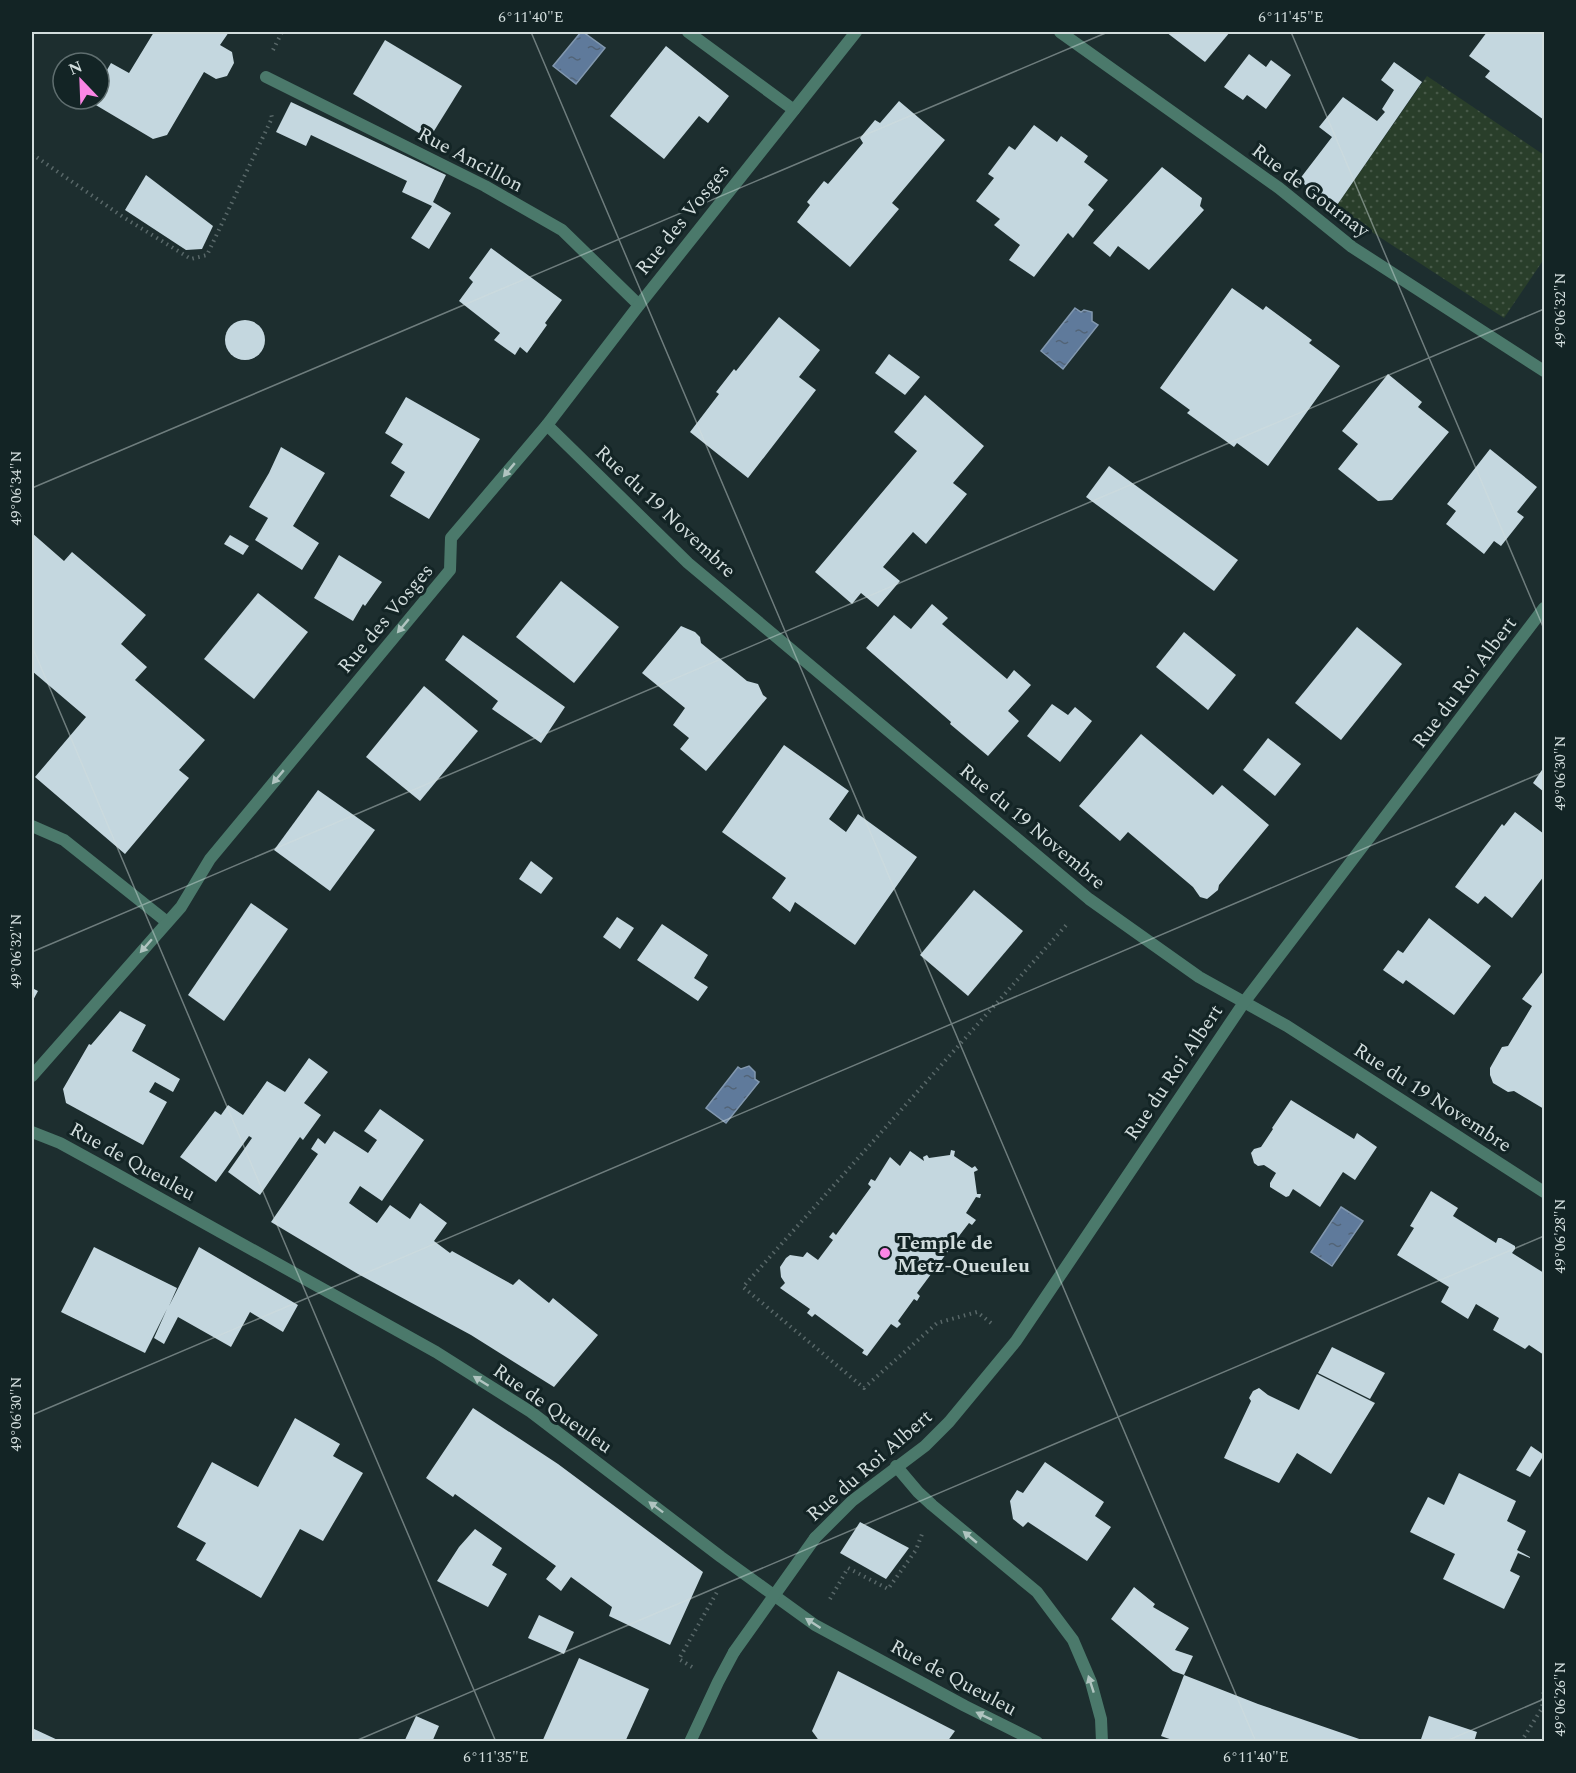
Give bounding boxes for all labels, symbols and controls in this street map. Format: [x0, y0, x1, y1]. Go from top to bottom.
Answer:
text: 6°11'40"E [498, 6, 564, 29]
text: 6°11'45"E [1258, 6, 1324, 29]
north arrow [51, 51, 111, 111]
text: N [65, 55, 86, 82]
street label: Rue Ancillon [412, 119, 529, 200]
street label: Rue de Gournay [1245, 136, 1377, 246]
street label: Rue des Vosges [628, 157, 737, 282]
text: 49°06'32"N [1549, 272, 1572, 348]
street label: Rue du 19 Novembre [588, 438, 743, 585]
text: 49°06'34"N [5, 450, 28, 526]
one-way arrow [503, 462, 516, 477]
street label: Rue des Vosges [331, 557, 441, 680]
street label: Rue du Roi Albert [1405, 610, 1524, 755]
one-way arrow [397, 619, 410, 634]
text: 49°06'30"N [1549, 735, 1572, 811]
street label: Rue du 19 Novembre [952, 756, 1112, 897]
one-way arrow [273, 769, 285, 784]
text: 49°06'32"N [5, 913, 28, 989]
one-way arrow [139, 939, 153, 954]
street label: Rue du Roi Albert [1117, 998, 1231, 1147]
street label: Rue du 19 Novembre [1347, 1035, 1518, 1160]
street label: Rue de Queuleu [64, 1115, 201, 1209]
text: 49°06'28"N [1549, 1198, 1572, 1274]
place label: Temple de Metz-Queuleu [897, 1228, 1030, 1281]
marker: Temple de Metz-Queuleu [878, 1246, 892, 1260]
street label: Rue de Queuleu [486, 1356, 618, 1461]
one-way arrow [473, 1375, 489, 1386]
text: 49°06'30"N [5, 1376, 28, 1452]
street label: Rue du Roi Albert [800, 1402, 939, 1529]
one-way arrow [648, 1502, 663, 1514]
one-way arrow [962, 1530, 978, 1543]
one-way arrow [805, 1617, 821, 1628]
street label: Rue de Queuleu [885, 1632, 1022, 1724]
text: 49°06'26"N [1549, 1661, 1572, 1737]
one-way arrow [1086, 1675, 1095, 1693]
one-way arrow [976, 1711, 993, 1720]
text: 6°11'35"E [463, 1746, 529, 1769]
text: 6°11'40"E [1223, 1746, 1289, 1769]

